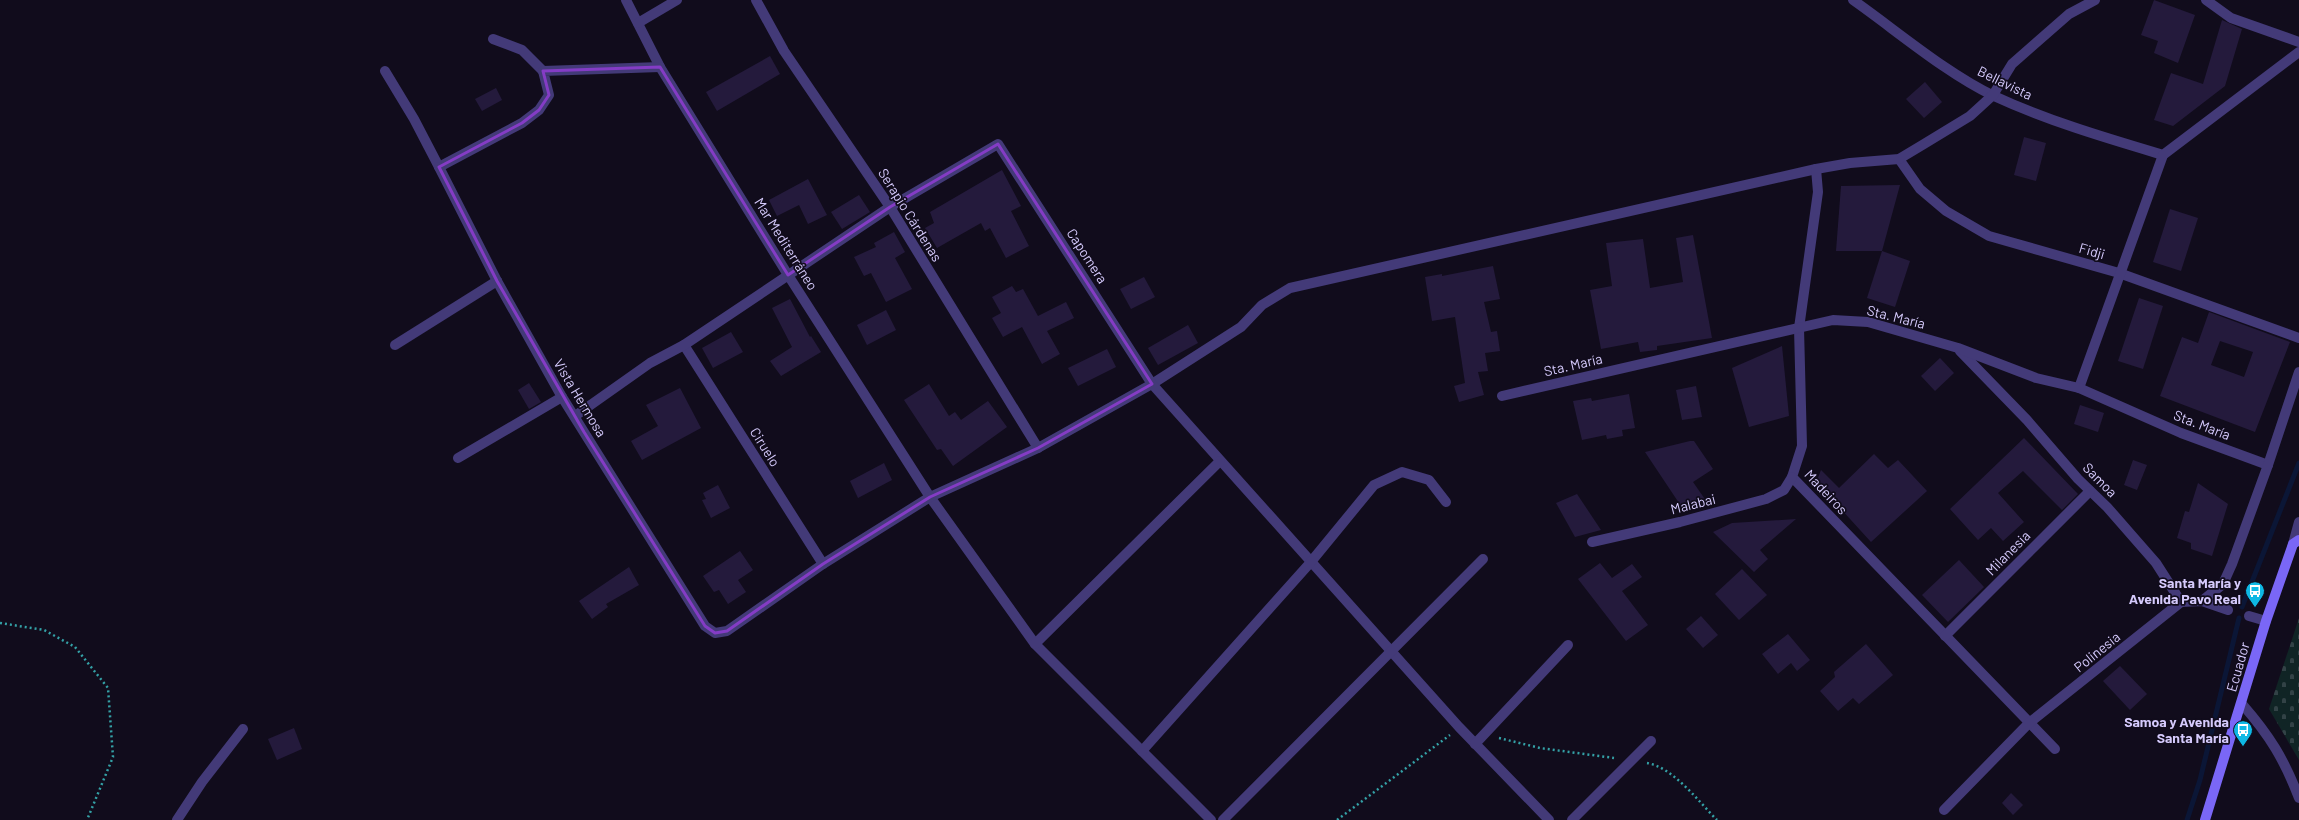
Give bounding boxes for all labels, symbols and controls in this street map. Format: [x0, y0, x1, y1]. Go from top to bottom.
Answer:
street label: Bellavista [1975, 62, 2035, 103]
street label: Serapio Cárdenas [875, 165, 946, 265]
street label: Mar Mediterráneo [751, 194, 822, 293]
street label: Capomera [1063, 225, 1111, 286]
street label: Fidji [2077, 239, 2107, 262]
street label: Sta. María [1865, 301, 1927, 332]
street label: Sta. María [1542, 350, 1604, 379]
street label: Vista Hermosa [550, 356, 610, 440]
street label: Sta. María [2171, 406, 2233, 443]
street label: Ciruelo [747, 424, 784, 469]
street label: Samoa [2080, 459, 2121, 500]
street label: Madeiros [1801, 466, 1852, 518]
street label: Malabai [1669, 490, 1717, 517]
street label: Milanesia [1982, 527, 2034, 579]
place label: Santa María y Avenida Pavo Real [2129, 574, 2241, 607]
bus stop icon: Santa María y Avenida Pavo Real [2244, 580, 2266, 608]
street label: Polinesia [2070, 628, 2123, 675]
street label: Ecuador [2222, 640, 2253, 694]
place label: Samoa y Avenida Santa María [2124, 713, 2229, 746]
bus stop icon: Samoa y Avenida Santa María [2232, 719, 2254, 747]

